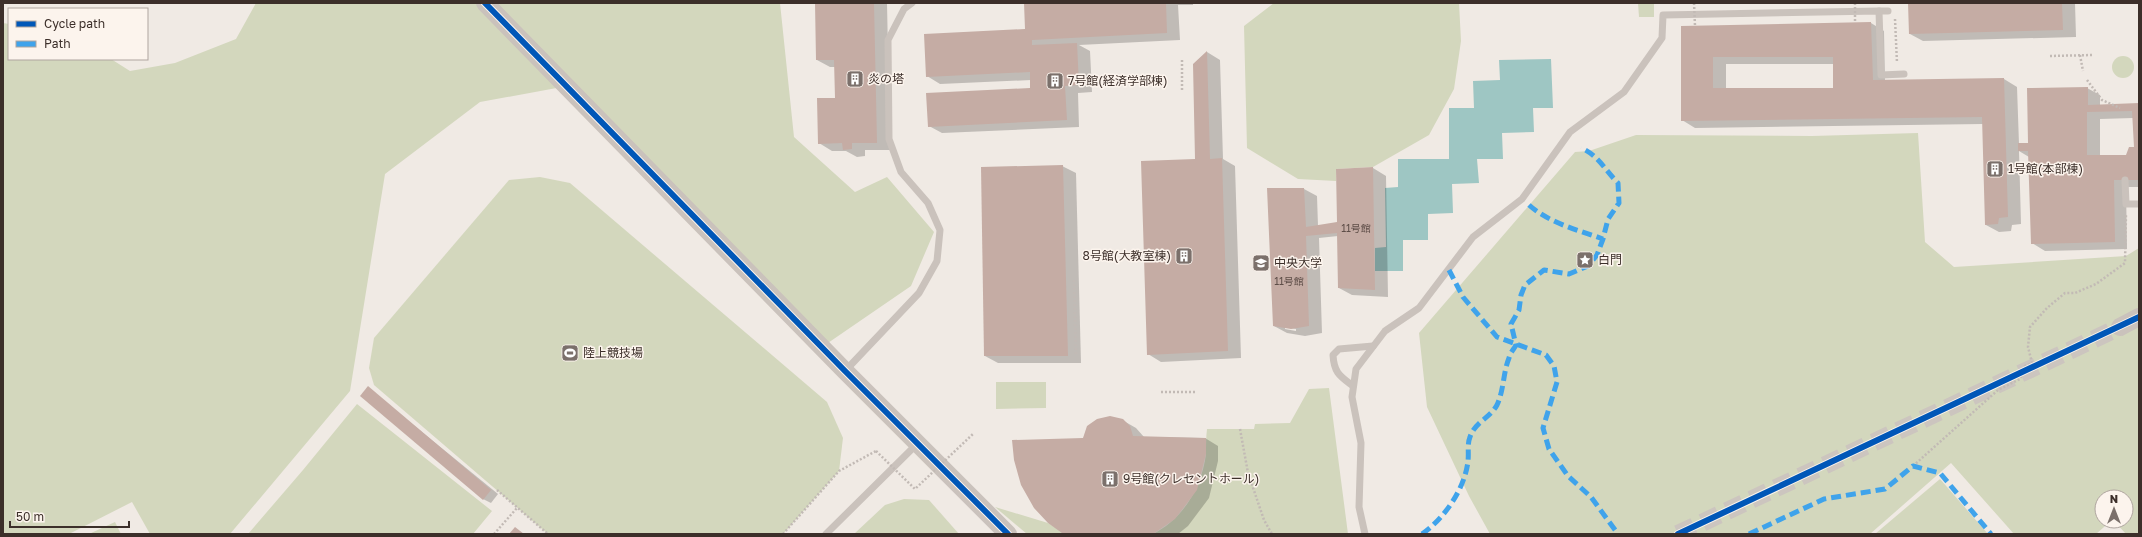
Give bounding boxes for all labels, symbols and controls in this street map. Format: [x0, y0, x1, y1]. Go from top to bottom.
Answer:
legend [8, 8, 148, 60]
text: Cycle path [44, 16, 105, 31]
text: Path [44, 36, 71, 51]
building icon: 炎の塔 [845, 69, 865, 89]
place label: 炎の塔 [868, 71, 904, 86]
building icon: 7号館(経済学部棟) [1045, 71, 1065, 91]
place label: 7号館(経済学部棟) [1068, 73, 1167, 88]
building icon: 1号館(本部棟) [1985, 159, 2005, 179]
place label: 1号館(本部棟) [2008, 161, 2083, 176]
house number: 11号館 [1341, 222, 1371, 234]
building icon: 8号館(大教室棟) [1174, 246, 1194, 266]
place label: 8号館(大教室棟) [1083, 248, 1171, 263]
place icon: 白門 [1575, 250, 1595, 270]
place label: 白門 [1598, 252, 1622, 267]
school or university icon: 中央大学 [1251, 253, 1271, 273]
place label: 中央大学 [1274, 255, 1322, 270]
house number: 11号館 [1274, 275, 1304, 287]
sports icon: 陸上競技場 [560, 343, 580, 363]
place label: 陸上競技場 [583, 345, 643, 360]
building icon: 9号館(クレセントホール) [1100, 469, 1120, 489]
place label: 9号館(クレセントホール) [1123, 471, 1259, 486]
north arrow [2094, 489, 2134, 529]
text: N [2110, 492, 2118, 505]
scale bar [10, 503, 129, 529]
text: 50 m [16, 509, 44, 524]

